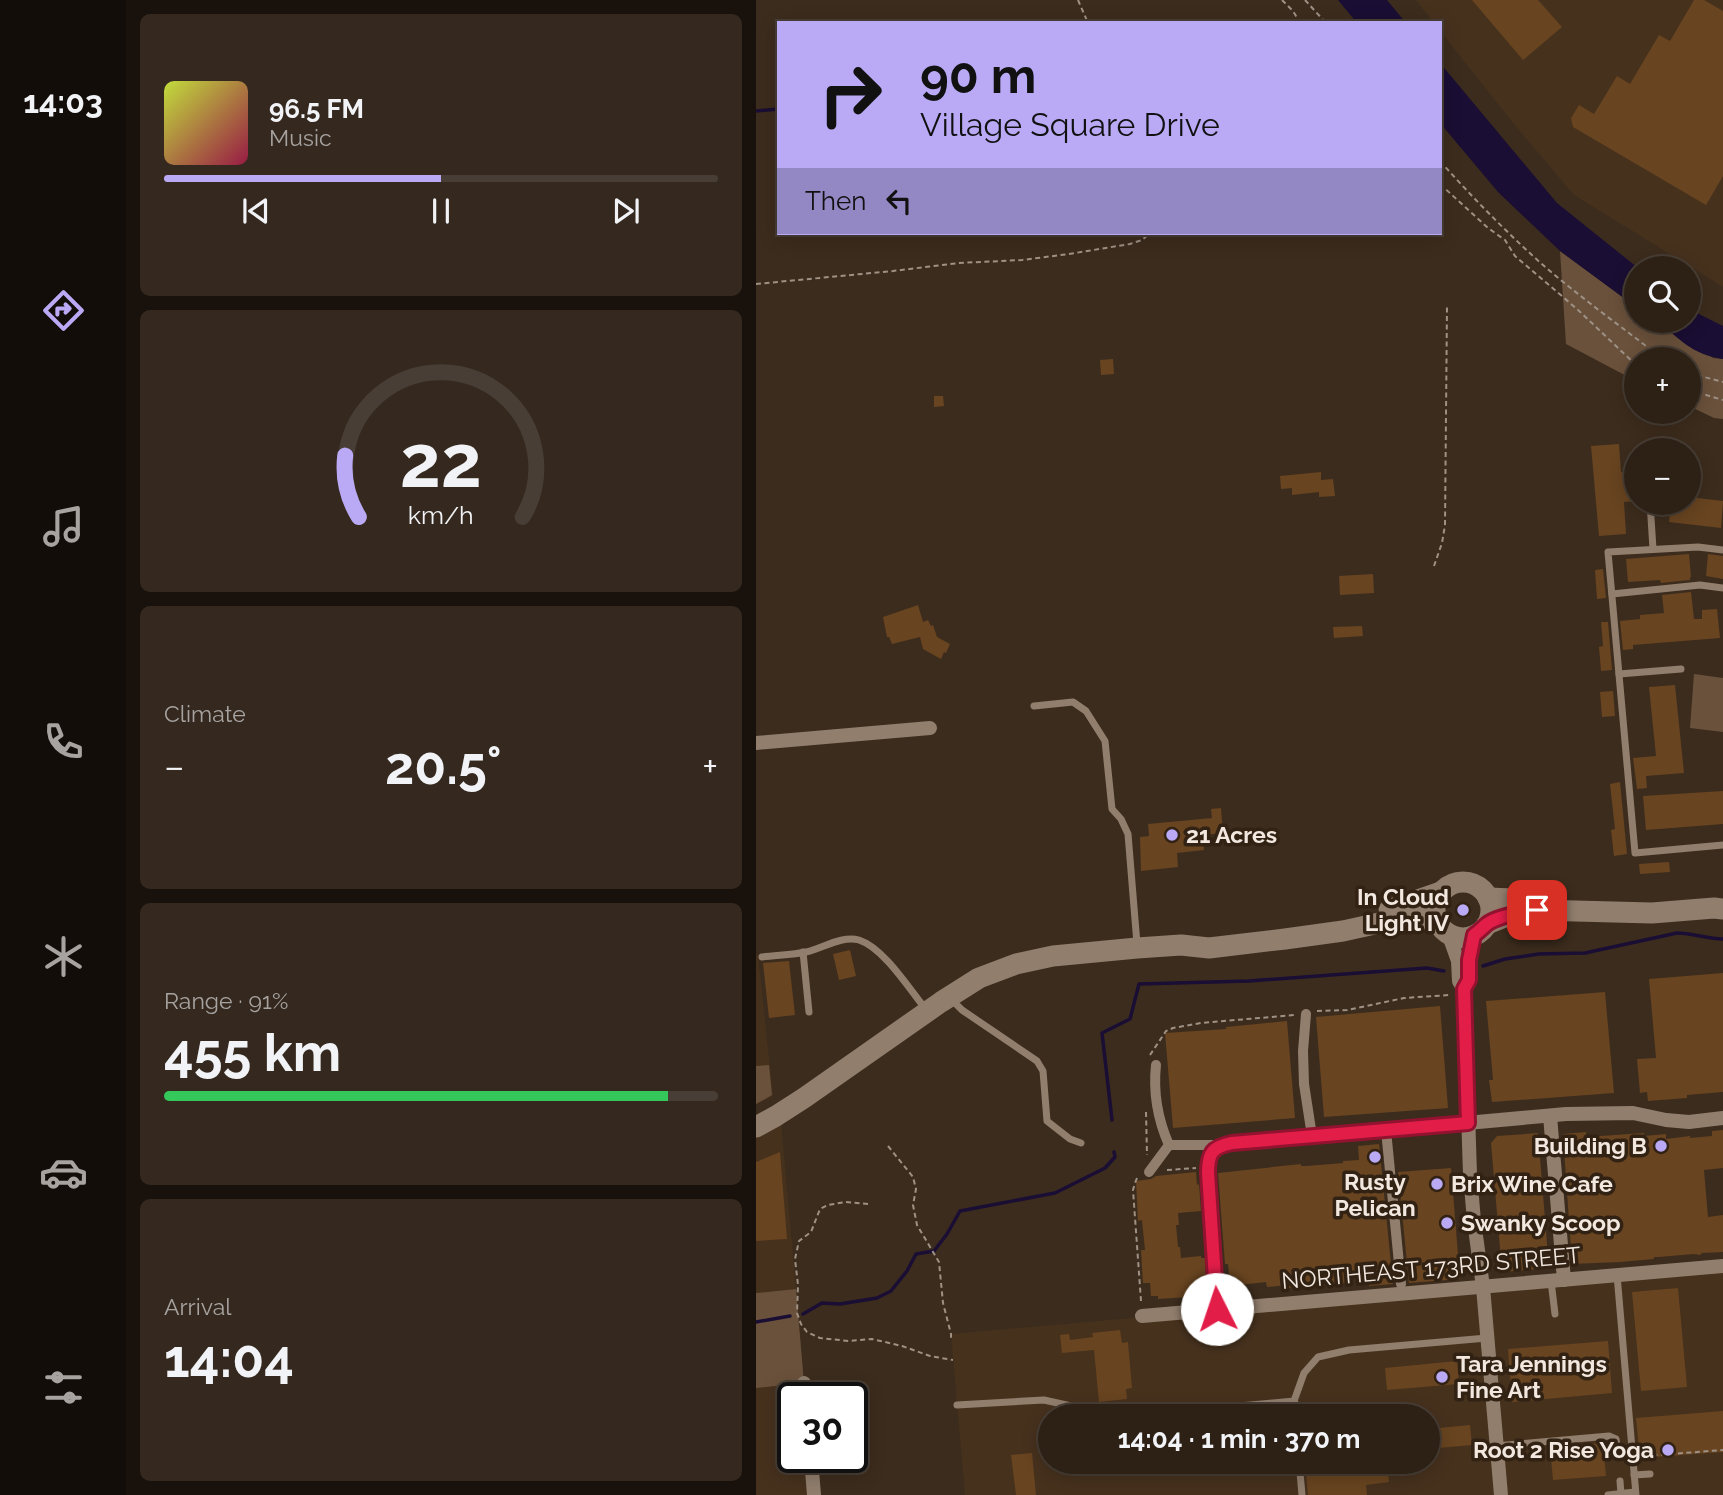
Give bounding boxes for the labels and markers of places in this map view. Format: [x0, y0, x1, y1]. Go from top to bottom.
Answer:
place label: 21 Acres [1186, 821, 1277, 848]
marker: 21 Acres [1164, 827, 1180, 843]
pin [1507, 880, 1567, 940]
place label: In Cloud Light IV [1357, 883, 1449, 936]
marker: In Cloud Light IV [1455, 902, 1471, 918]
place label: Building B [1534, 1132, 1647, 1159]
marker: Building B [1653, 1138, 1669, 1154]
marker: Rusty Pelican [1367, 1149, 1383, 1165]
place label: Rusty Pelican [1334, 1168, 1416, 1221]
place label: Brix Wine Cafe [1451, 1170, 1613, 1197]
marker: Brix Wine Cafe [1429, 1176, 1445, 1192]
place label: Swanky Scoop [1461, 1209, 1621, 1236]
marker: Swanky Scoop [1439, 1215, 1455, 1231]
place label: Tara Jennings Fine Art [1456, 1350, 1607, 1403]
marker: Tara Jennings Fine Art [1434, 1369, 1450, 1385]
place label: Root 2 Rise Yoga [1473, 1436, 1654, 1463]
marker: Root 2 Rise Yoga [1660, 1442, 1676, 1458]

